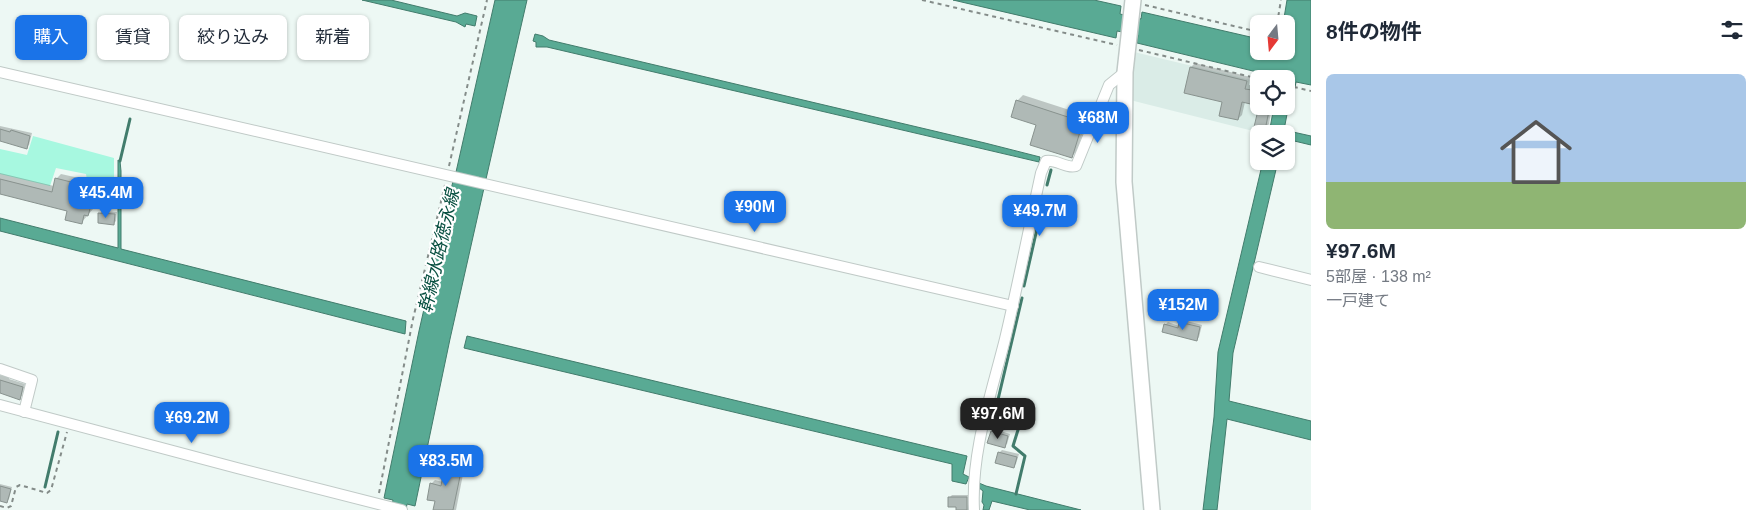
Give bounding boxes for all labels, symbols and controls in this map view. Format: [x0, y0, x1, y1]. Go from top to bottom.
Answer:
chip: 購入 [15, 15, 87, 60]
chip: 賃貸 [97, 15, 169, 60]
chip: 絞り込み [179, 15, 287, 60]
chip: 新着 [297, 15, 369, 60]
north arrow [1250, 15, 1295, 60]
map controls [1250, 15, 1295, 170]
icon: filters [1718, 16, 1746, 44]
text: 8件の物件 [1326, 20, 1422, 43]
button: locate [1250, 70, 1295, 115]
pin: ¥68M [1068, 102, 1128, 144]
icon: home [1491, 107, 1581, 197]
text: ¥68M [1078, 109, 1118, 126]
button: layers [1250, 125, 1295, 170]
pin: ¥45.4M [65, 176, 147, 219]
text: ¥45.4M [79, 184, 133, 201]
water label: 幹線水路徳永線 [415, 185, 463, 315]
pin: ¥90M [725, 190, 785, 233]
pin: ¥49.7M [999, 194, 1081, 237]
text: ¥90M [735, 198, 775, 215]
text: ¥49.7M [1013, 202, 1067, 219]
text: ¥97.6M [1326, 239, 1396, 262]
text: 5部屋 · 138 m² [1326, 268, 1431, 285]
pin: ¥152M [1148, 288, 1218, 331]
text: 一戸建て [1326, 292, 1390, 309]
text: ¥152M [1159, 296, 1207, 313]
pin: ¥97.6M [957, 398, 1039, 440]
pin: ¥69.2M [151, 402, 233, 444]
text: ¥97.6M [971, 405, 1025, 422]
text: ¥69.2M [165, 409, 219, 426]
pin: ¥83.5M [405, 444, 487, 487]
text: ¥83.5M [419, 452, 473, 469]

